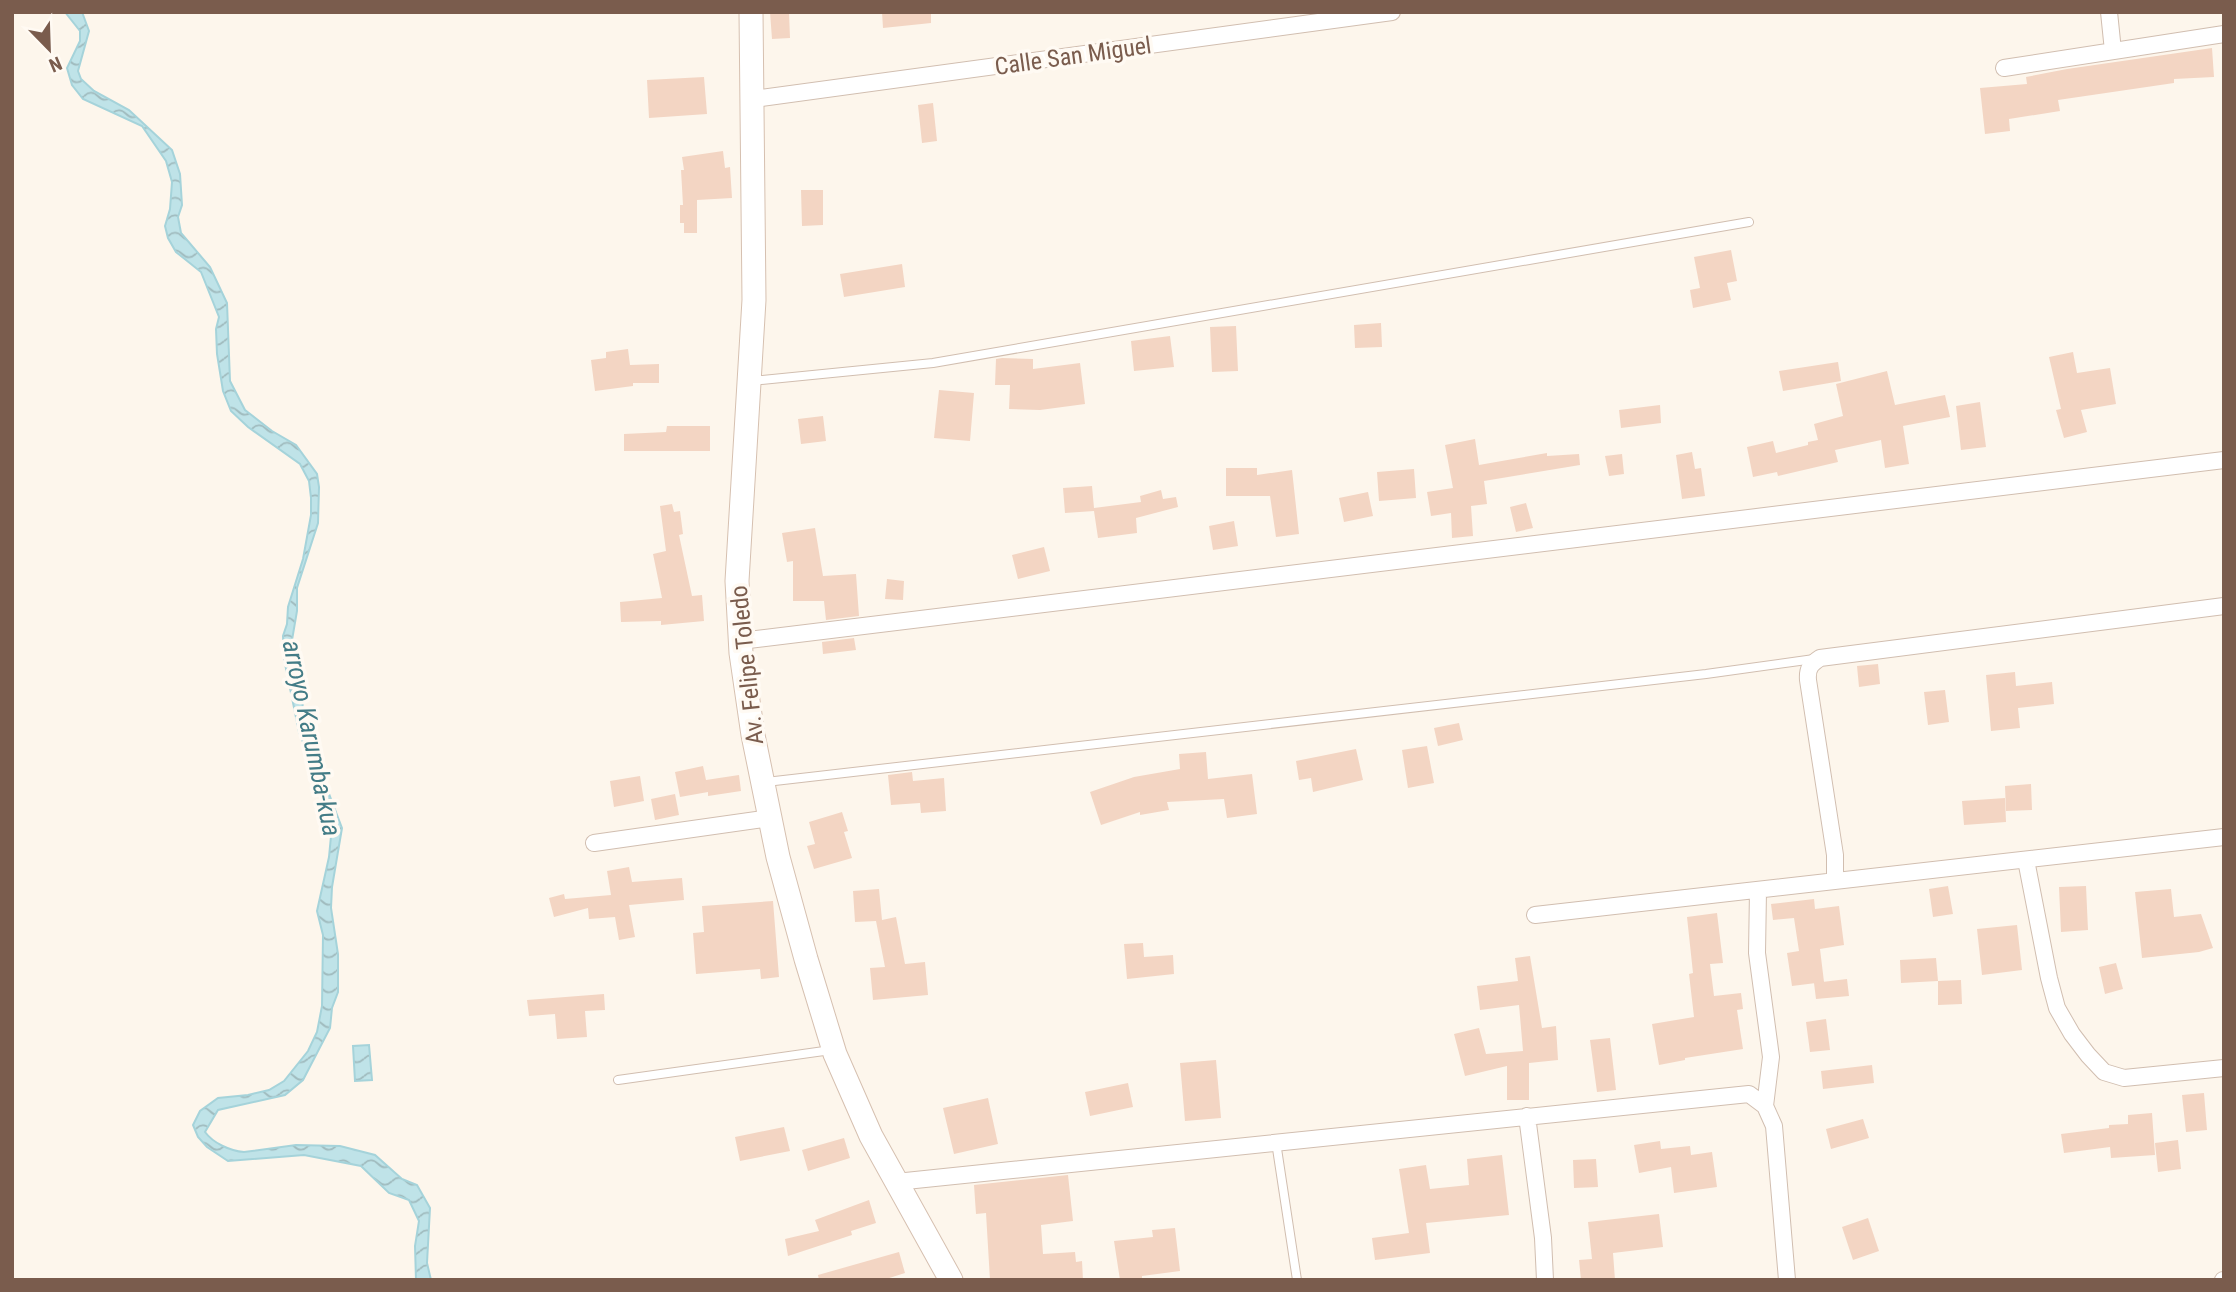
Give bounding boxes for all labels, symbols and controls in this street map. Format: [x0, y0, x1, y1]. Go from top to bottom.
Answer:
north arrow [14, 14, 84, 84]
street label: Calle San Miguel [993, 31, 1153, 81]
text: N [46, 51, 65, 77]
street label: Av. Felipe Toledo [725, 584, 769, 746]
water label: arroyo Karumba-kua [277, 637, 347, 839]

